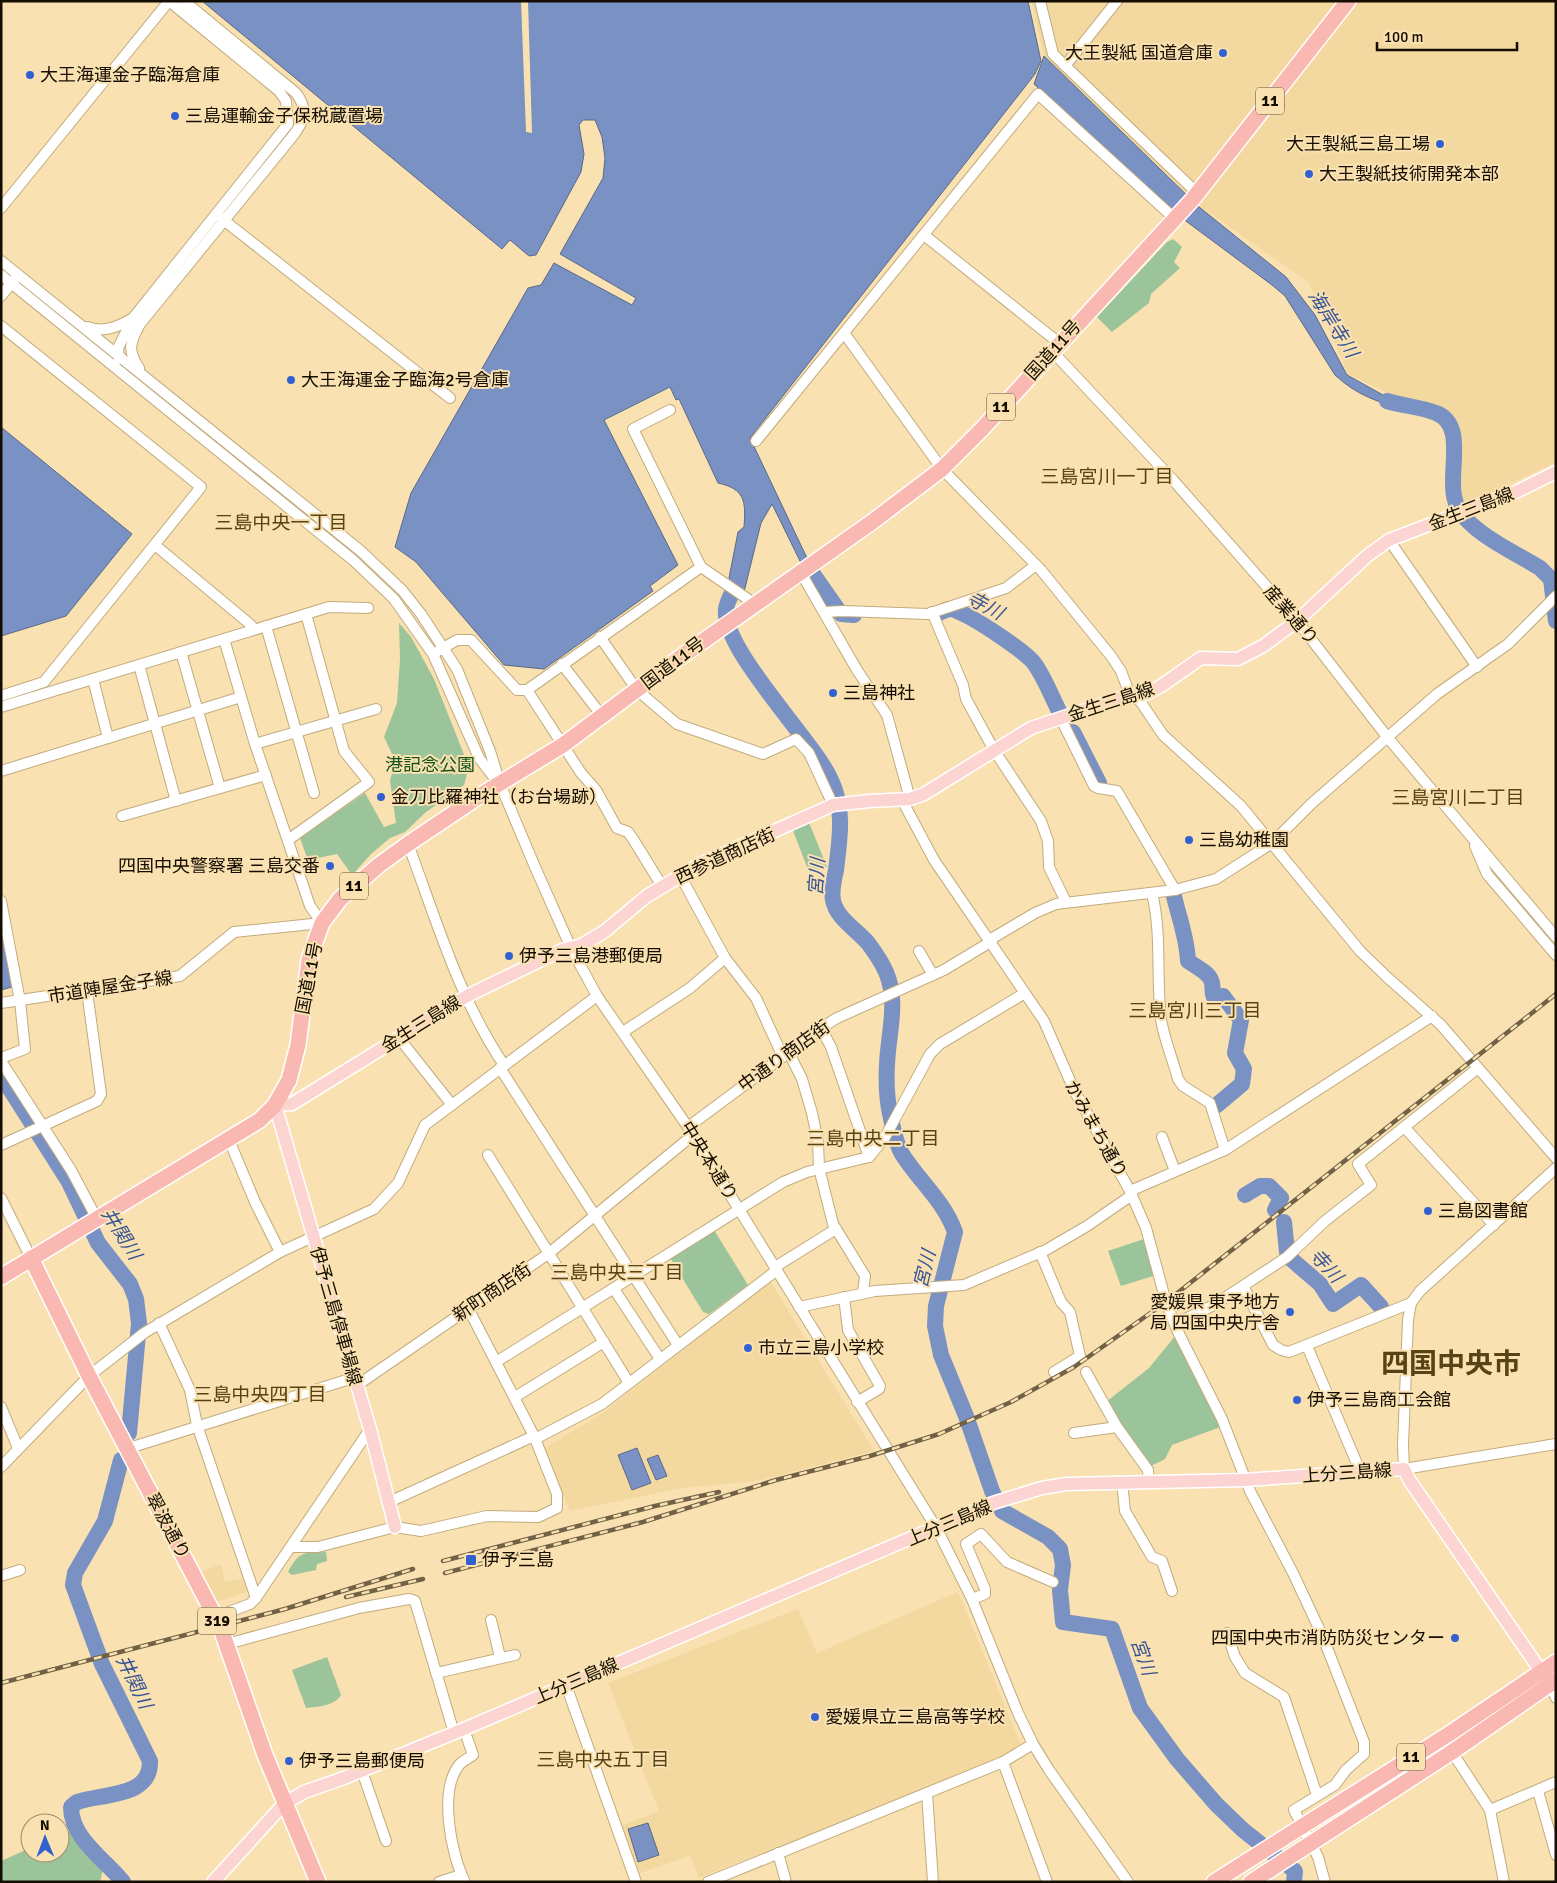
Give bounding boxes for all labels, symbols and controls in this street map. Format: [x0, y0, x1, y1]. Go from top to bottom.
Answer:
scale bar [1377, 20, 1517, 52]
text: 100 m [1384, 28, 1424, 46]
place label: 大王製紙 国道倉庫 [1065, 42, 1213, 64]
marker: 大王製紙 国道倉庫 [1217, 47, 1229, 59]
place label: 大王海運金子臨海倉庫 [40, 64, 220, 86]
marker: 大王海運金子臨海倉庫 [24, 69, 36, 81]
road number: 11 [1256, 88, 1284, 114]
place label: 三島運輸金子保税蔵置場 [185, 105, 383, 127]
marker: 三島運輸金子保税蔵置場 [169, 110, 181, 122]
place label: 大王製紙三島工場 [1286, 133, 1430, 155]
marker: 大王製紙三島工場 [1434, 138, 1446, 150]
place label: 大王製紙技術開発本部 [1319, 163, 1499, 185]
marker: 大王製紙技術開発本部 [1303, 168, 1315, 180]
water label: 海岸寺川 [1303, 285, 1364, 364]
street label: 国道11号 [1020, 315, 1086, 385]
place label: 大王海運金子臨海2号倉庫 [301, 369, 509, 391]
marker: 大王海運金子臨海2号倉庫 [285, 374, 297, 386]
road number: 11 [987, 394, 1015, 421]
district label: 三島宮川一丁目 [1040, 465, 1174, 489]
street label: 金生三島線 [1425, 483, 1517, 535]
district label: 三島中央一丁目 [214, 511, 348, 535]
street label: 産業通り [1259, 581, 1323, 649]
water label: 寺川 [963, 586, 1009, 626]
street label: 国道11号 [637, 632, 709, 694]
street label: 金生三島線 [1065, 678, 1157, 726]
place label: 三島神社 [843, 682, 915, 704]
marker: 三島神社 [827, 687, 839, 699]
park label: 港記念公園 [385, 754, 475, 776]
place label: 金刀比羅神社（お台場跡） [391, 786, 607, 808]
district label: 三島宮川二丁目 [1391, 786, 1525, 810]
marker: 金刀比羅神社（お台場跡） [375, 791, 387, 803]
street label: 西参道商店街 [671, 823, 779, 889]
place label: 三島幼稚園 [1199, 829, 1289, 851]
marker: 三島幼稚園 [1183, 834, 1195, 846]
place label: 四国中央警察署 三島交番 [118, 855, 320, 877]
water label: 宮川 [804, 855, 830, 897]
marker: 四国中央警察署 三島交番 [324, 860, 336, 872]
road number: 11 [340, 872, 368, 899]
street label: 国道11号 [291, 940, 327, 1016]
place label: 伊予三島港郵便局 [519, 945, 663, 967]
marker: 伊予三島港郵便局 [503, 950, 515, 962]
street label: 市道陣屋金子線 [46, 966, 174, 1008]
street label: 金生三島線 [377, 991, 465, 1057]
district label: 三島宮川三丁目 [1128, 999, 1262, 1023]
street label: 中通り商店街 [734, 1015, 834, 1097]
street label: かみまち通り [1060, 1076, 1132, 1182]
street label: 中央本通り [676, 1117, 742, 1205]
district label: 三島中央二丁目 [806, 1127, 940, 1151]
place label: 三島図書館 [1438, 1200, 1528, 1222]
water label: 井関川 [96, 1203, 147, 1266]
marker: 三島図書館 [1422, 1205, 1434, 1217]
street label: 伊予三島停車場線 [306, 1244, 366, 1388]
water label: 寺川 [1304, 1244, 1349, 1290]
water label: 宮川 [909, 1246, 942, 1290]
street label: 新町商店街 [449, 1258, 535, 1326]
district label: 三島中央三丁目 [550, 1261, 684, 1285]
place label: 愛媛県 東予地方 局 四国中央庁舎 [1150, 1291, 1280, 1334]
marker: 愛媛県 東予地方 局 四国中央庁舎 [1284, 1306, 1296, 1318]
place label: 市立三島小学校 [758, 1337, 884, 1359]
marker: 市立三島小学校 [742, 1342, 754, 1354]
district label: 四国中央市 [1381, 1347, 1521, 1381]
district label: 三島中央四丁目 [193, 1383, 327, 1407]
place label: 伊予三島商工会館 [1307, 1389, 1451, 1411]
marker: 伊予三島商工会館 [1291, 1394, 1303, 1406]
street label: 上分三島線 [1301, 1459, 1393, 1487]
street label: 翠波通り [141, 1489, 195, 1563]
street label: 上分三島線 [903, 1495, 995, 1551]
place label: 伊予三島 [482, 1549, 554, 1571]
marker: 伊予三島 [464, 1553, 478, 1567]
road number: 319 [198, 1608, 236, 1634]
place label: 四国中央市消防防災センター [1211, 1627, 1445, 1649]
marker: 四国中央市消防防災センター [1449, 1632, 1461, 1644]
water label: 宮川 [1125, 1635, 1161, 1681]
water label: 井関川 [111, 1651, 158, 1715]
street label: 上分三島線 [530, 1653, 622, 1709]
place label: 愛媛県立三島高等学校 [825, 1706, 1005, 1728]
marker: 愛媛県立三島高等学校 [809, 1711, 821, 1723]
road number: 11 [1397, 1744, 1425, 1770]
district label: 三島中央五丁目 [536, 1748, 670, 1772]
place label: 伊予三島郵便局 [299, 1750, 425, 1772]
marker: 伊予三島郵便局 [283, 1755, 295, 1767]
north arrow [20, 1813, 70, 1863]
text: N [40, 1817, 50, 1834]

